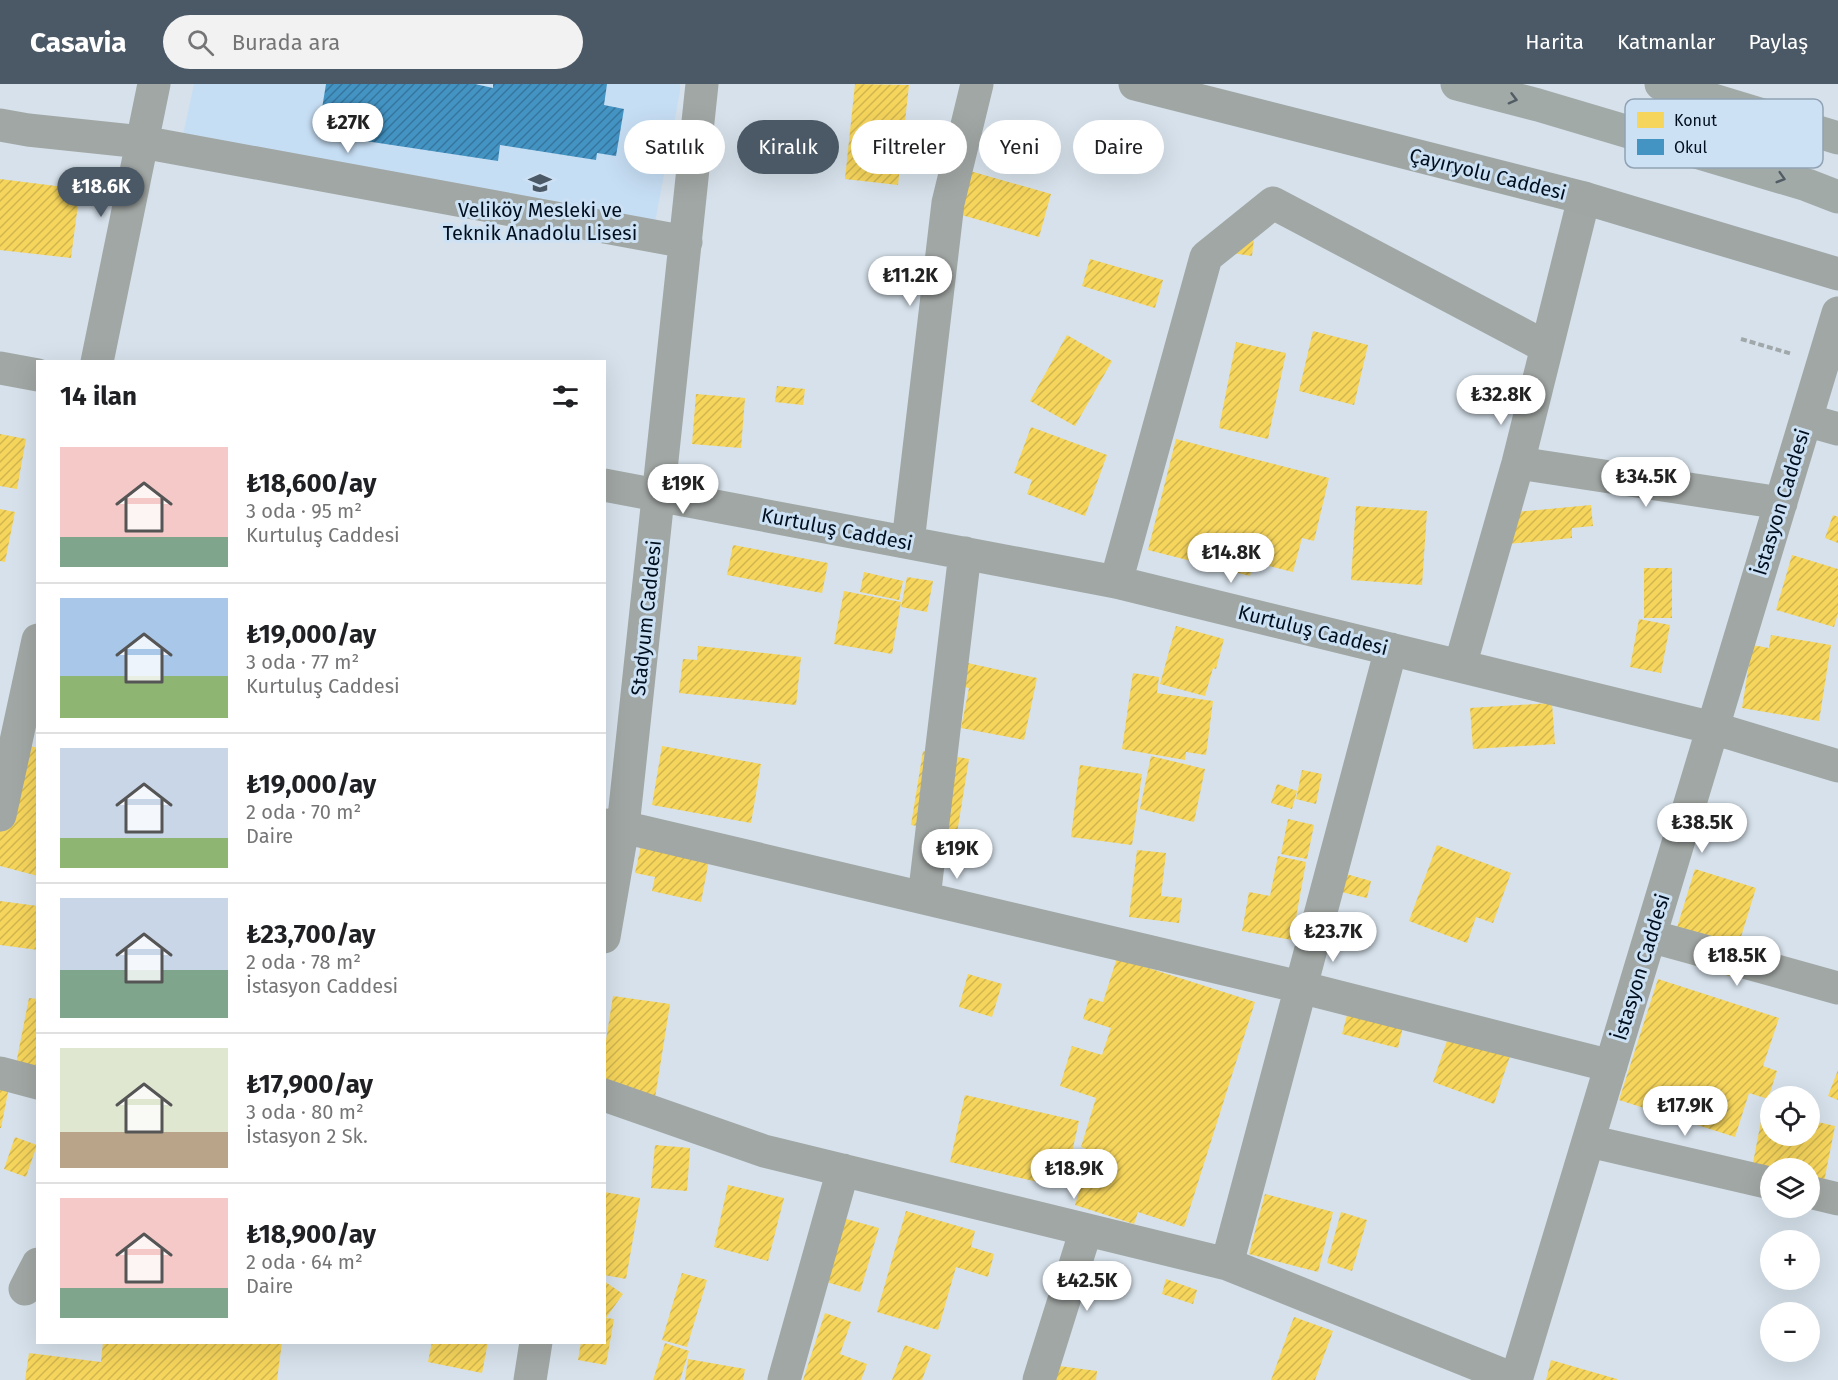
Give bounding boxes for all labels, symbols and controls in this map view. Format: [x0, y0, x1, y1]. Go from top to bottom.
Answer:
search box [163, 15, 583, 69]
text: Casavia [30, 26, 127, 59]
icon: search [184, 26, 217, 59]
text: Burada ara [232, 29, 340, 56]
text: Harita [1525, 29, 1584, 55]
text: Katmanlar [1617, 29, 1715, 55]
text: Paylaş [1748, 29, 1808, 55]
one-way arrow [1507, 92, 1518, 104]
legend [1625, 99, 1823, 168]
pin: ₺27K [312, 103, 384, 154]
text: ₺27K [326, 110, 370, 134]
text: Konut [1674, 111, 1717, 130]
chip: Satılık [624, 120, 725, 174]
chip: Kiralık [737, 120, 839, 174]
chip: Filtreler [851, 120, 967, 174]
chip: Yeni [979, 120, 1061, 174]
chip: Daire [1073, 120, 1164, 174]
text: Okul [1674, 138, 1707, 157]
street label: Çayıryolu Caddesi [1407, 143, 1569, 206]
pin: ₺18.6K [52, 167, 150, 218]
school or university icon: Veliköy Mesleki ve Teknik Anadolu Lisesi [527, 170, 553, 196]
one-way arrow [1775, 171, 1786, 183]
text: ₺18.6K [71, 174, 131, 198]
place label: Veliköy Mesleki ve Teknik Anadolu Lisesi [443, 198, 637, 245]
pin: ₺11.2K [861, 256, 959, 307]
text: ₺11.2K [882, 263, 938, 287]
pin: ₺32.8K [1452, 375, 1550, 426]
icon: filters [549, 380, 582, 413]
text: 14 ilan [60, 381, 137, 412]
text: ₺32.8K [1470, 382, 1532, 406]
street label: İstasyon Caddesi [1747, 426, 1815, 578]
pin: ₺34.5K [1597, 457, 1695, 508]
pin: ₺19K [647, 464, 719, 515]
text: ₺34.5K [1615, 464, 1677, 488]
text: ₺18,600/ay [246, 468, 376, 499]
icon: home [108, 471, 180, 543]
text: ₺19K [662, 471, 704, 495]
text: 3 oda · 95 m² [246, 499, 362, 523]
street label: Kurtuluş Caddesi [759, 503, 915, 556]
text: Kurtuluş Caddesi [246, 523, 400, 547]
pin: ₺14.8K [1182, 533, 1280, 584]
street label: Stadyum Caddesi [626, 539, 666, 697]
text: ₺14.8K [1201, 540, 1261, 564]
street label: Kurtuluş Caddesi [1235, 600, 1390, 661]
text: ₺19,000/ay [246, 619, 376, 650]
icon: home [108, 622, 180, 694]
text: 3 oda · 77 m² [246, 650, 359, 674]
text: Kurtuluş Caddesi [246, 674, 400, 698]
text: ₺19,000/ay [246, 769, 376, 800]
icon: home [108, 772, 180, 844]
text: 2 oda · 70 m² [246, 800, 361, 824]
pin: ₺38.5K [1653, 803, 1751, 854]
text: ₺38.5K [1671, 810, 1733, 834]
text: Daire [246, 824, 293, 848]
pin: ₺19K [921, 829, 993, 880]
text: ₺19K [936, 836, 978, 860]
street label: İstasyon Caddesi [1607, 891, 1675, 1043]
pin: ₺23.7K [1284, 912, 1382, 963]
text: ₺23,700/ay [246, 919, 376, 950]
text: ₺23.7K [1304, 919, 1362, 943]
icon: home [108, 922, 180, 994]
pin: ₺18.5K [1688, 936, 1786, 987]
text: ₺18.5K [1708, 943, 1767, 967]
text: 2 oda · 78 m² [246, 950, 361, 974]
text: İstasyon Caddesi [246, 974, 398, 998]
text: ₺17,900/ay [246, 1069, 373, 1100]
icon: home [108, 1072, 180, 1144]
pin: ₺17.9K [1636, 1086, 1734, 1137]
map controls [1760, 1086, 1820, 1362]
button: locate [1760, 1086, 1820, 1146]
text: ₺17.9K [1657, 1093, 1713, 1117]
text: 3 oda · 80 m² [246, 1100, 364, 1124]
text: İstasyon 2 Sk. [246, 1124, 368, 1148]
pin: ₺18.9K [1025, 1149, 1123, 1200]
text: ₺18.9K [1045, 1156, 1103, 1180]
button: layers [1760, 1158, 1820, 1218]
text: ₺18,900/ay [246, 1219, 376, 1250]
icon: home [108, 1222, 180, 1294]
button: + [1760, 1230, 1820, 1290]
text: 2 oda · 64 m² [246, 1250, 363, 1274]
pin: ₺42.5K [1038, 1261, 1136, 1312]
text: ₺42.5K [1057, 1268, 1117, 1292]
text: Daire [246, 1274, 293, 1298]
button: − [1760, 1302, 1820, 1362]

